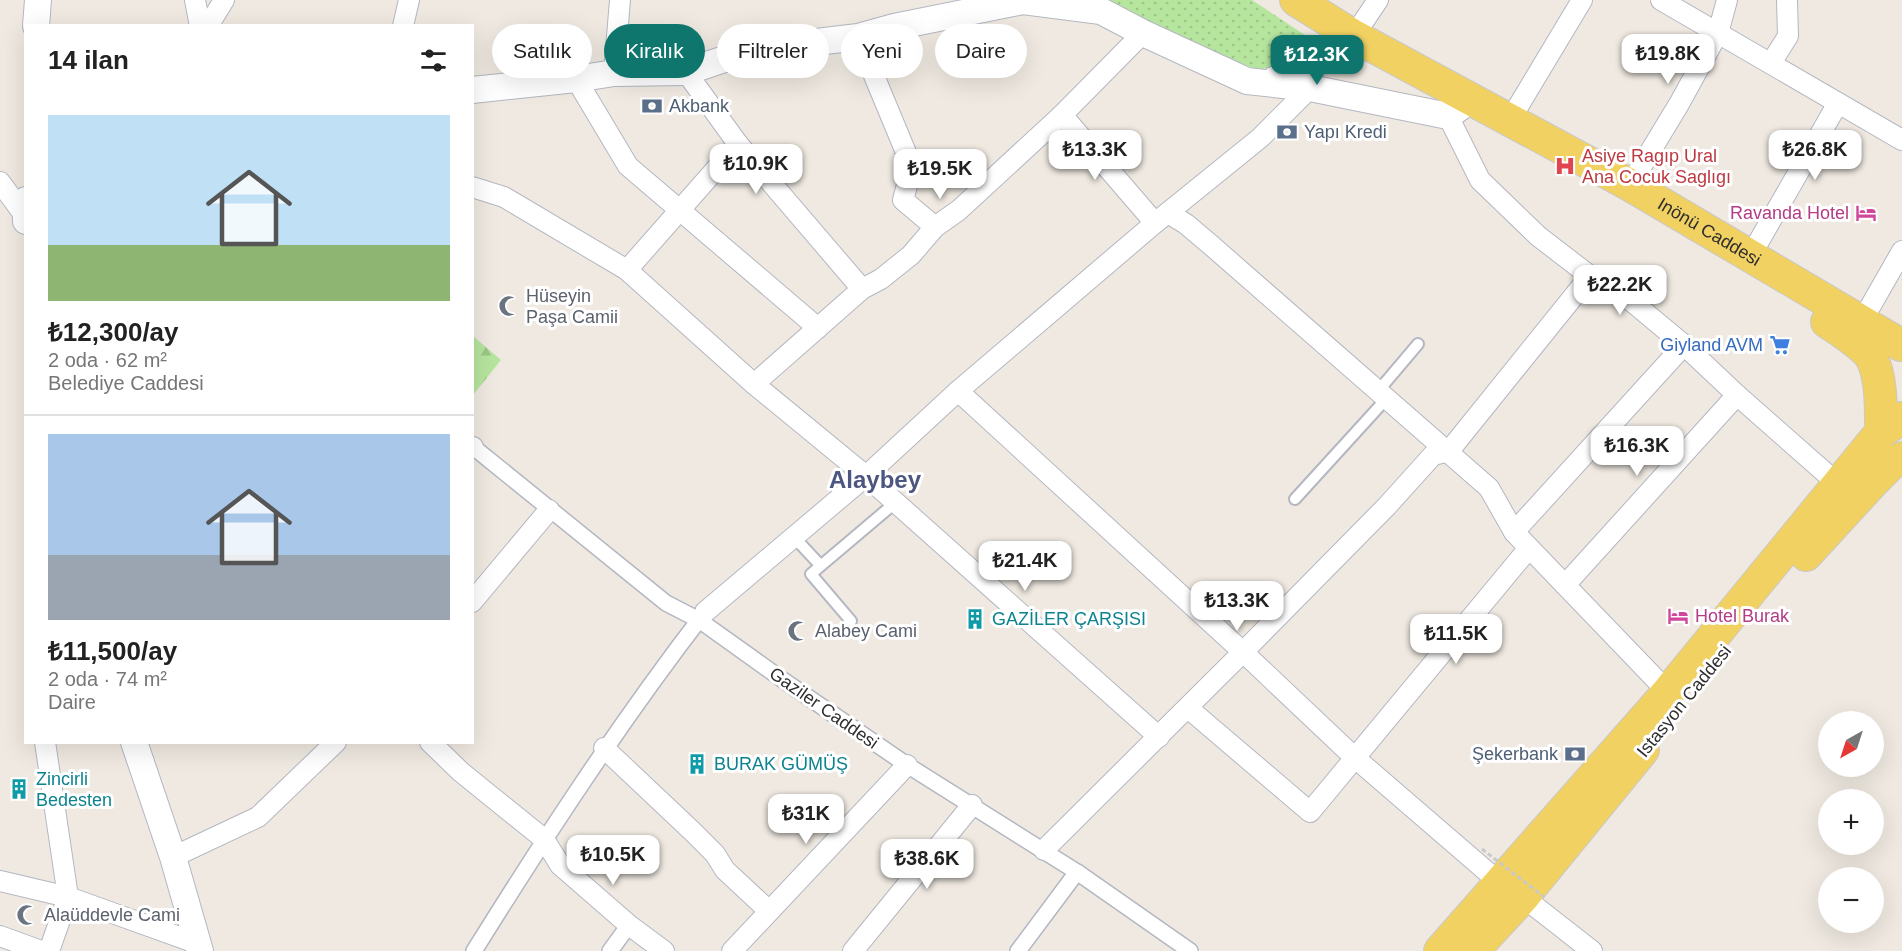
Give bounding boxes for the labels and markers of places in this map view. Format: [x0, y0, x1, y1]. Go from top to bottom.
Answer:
pin: ₺19.8K [1619, 34, 1717, 85]
pin: ₺12.3K [1268, 35, 1366, 86]
bank icon: Akbank [640, 94, 664, 118]
place label: Akbank [669, 96, 730, 116]
bank icon: Yapı Kredi [1275, 120, 1299, 144]
place label: Yapı Kredi [1304, 122, 1387, 142]
pin: ₺13.3K [1046, 130, 1144, 181]
pin: ₺26.8K [1766, 130, 1864, 181]
pin: ₺10.9K [707, 144, 805, 195]
place label: Asiye Ragıp Ural Ana Cocuk Saglıgı [1582, 146, 1731, 187]
pin: ₺19.5K [891, 149, 989, 200]
hospital icon: Asiye Ragıp Ural Ana Cocuk Saglıgı [1553, 154, 1577, 178]
hotel icon: Ravanda Hotel [1854, 201, 1878, 225]
place label: Ravanda Hotel [1730, 203, 1849, 223]
pin: ₺22.2K [1571, 265, 1669, 316]
place label: Hüseyin Paşa Camii [526, 286, 618, 327]
mosque icon: Hüseyin Paşa Camii [497, 294, 521, 318]
supermarket icon: Giyland AVM [1768, 333, 1792, 357]
place label: Giyland AVM [1660, 335, 1763, 355]
pin: ₺16.3K [1588, 426, 1686, 477]
pin: ₺21.4K [976, 541, 1074, 592]
pin: ₺13.3K [1188, 581, 1286, 632]
hotel icon: Hotel Burak [1666, 604, 1690, 628]
place label: Hotel Burak [1695, 606, 1790, 626]
building icon: GAZİLER ÇARŞISI [963, 607, 987, 631]
place label: GAZİLER ÇARŞISI [992, 609, 1146, 629]
pin: ₺11.5K [1407, 614, 1505, 665]
mosque icon: Alabey Cami [786, 619, 810, 643]
place label: Alabey Cami [815, 621, 917, 641]
bank icon: Şekerbank [1563, 742, 1587, 766]
place label: Şekerbank [1472, 744, 1559, 764]
building icon: BURAK GÜMÜŞ [685, 752, 709, 776]
place label: BURAK GÜMÜŞ [714, 754, 848, 774]
place label: Zincirli Bedesten [36, 769, 112, 810]
building icon: Zincirli Bedesten [7, 777, 31, 801]
pin: ₺31K [770, 794, 842, 845]
pin: ₺10.5K [564, 835, 662, 886]
pin: ₺38.6K [878, 839, 976, 890]
mosque icon: Alaüddevle Cami [15, 903, 39, 927]
place label: Alaüddevle Cami [44, 905, 180, 925]

